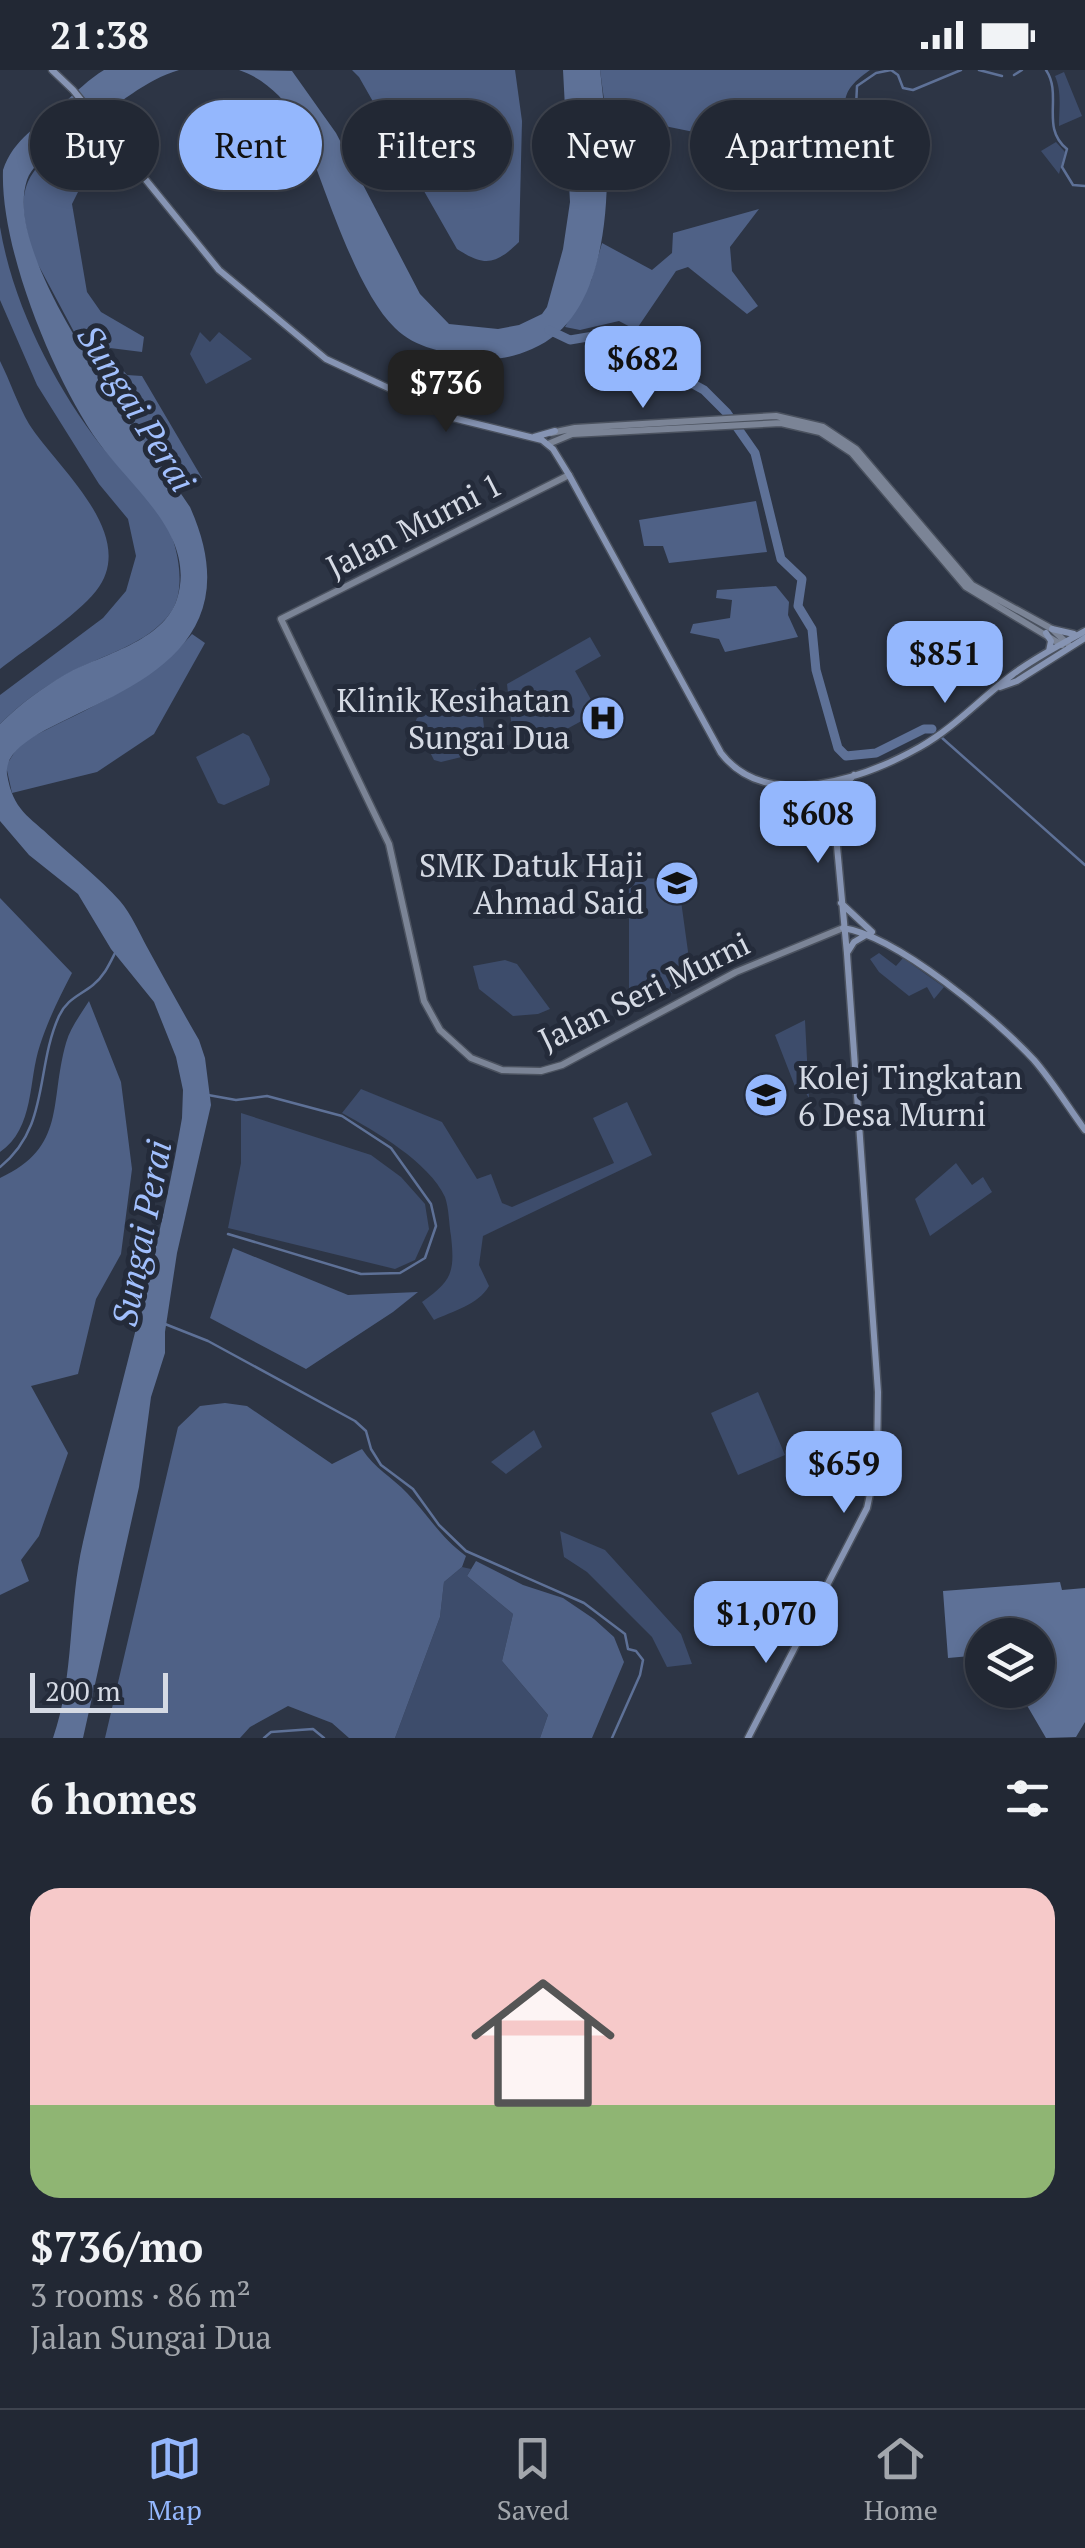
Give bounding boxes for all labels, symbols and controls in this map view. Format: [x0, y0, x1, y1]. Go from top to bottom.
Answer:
text: 21:38 [50, 10, 149, 60]
chip: Buy [30, 100, 159, 190]
chip: Rent [179, 100, 322, 190]
chip: Filters [342, 100, 512, 190]
chip: New [532, 100, 670, 190]
chip: Apartment [690, 100, 930, 190]
water label: Sungai Perai [68, 316, 207, 500]
pin: $682 [584, 326, 702, 411]
text: $682 [607, 337, 679, 379]
pin: $736 [387, 350, 505, 435]
text: $736 [410, 361, 482, 403]
street label: Jalan Murni 1 [319, 463, 509, 587]
pin: $851 [886, 621, 1004, 706]
text: $851 [909, 632, 981, 674]
place label: Klinik Kesihatan Sungai Dua [336, 679, 570, 758]
hospital icon: Klinik Kesihatan Sungai Dua [580, 695, 626, 741]
pin: $608 [759, 781, 877, 866]
text: $608 [782, 792, 854, 834]
place label: SMK Datuk Haji Ahmad Said [419, 844, 644, 923]
school or university icon: SMK Datuk Haji Ahmad Said [654, 860, 700, 906]
street label: Jalan Seri Murni [532, 922, 756, 1060]
place label: Kolej Tingkatan 6 Desa Murni [798, 1056, 1023, 1135]
school or university icon: Kolej Tingkatan 6 Desa Murni [743, 1072, 789, 1118]
water label: Sungai Perai [100, 1136, 182, 1330]
pin: $659 [785, 1431, 903, 1516]
text: $659 [808, 1442, 880, 1484]
pin: $1,070 [685, 1581, 847, 1666]
text: $1,070 [716, 1592, 816, 1634]
map controls [965, 1618, 1055, 1708]
button: layers [965, 1618, 1055, 1708]
scale bar [30, 1668, 168, 1712]
text: 200 m [45, 1672, 121, 1709]
text: 6 homes [30, 1770, 197, 1826]
icon: filters [1000, 1771, 1055, 1826]
icon: home [453, 1953, 633, 2133]
text: $736/mo [30, 2218, 203, 2274]
text: 3 rooms · 86 m² [30, 2274, 251, 2316]
text: Jalan Sungai Dua [30, 2316, 272, 2358]
tab: Map [147, 2431, 202, 2528]
tab: Saved [497, 2431, 569, 2528]
tab: Home [864, 2431, 938, 2528]

